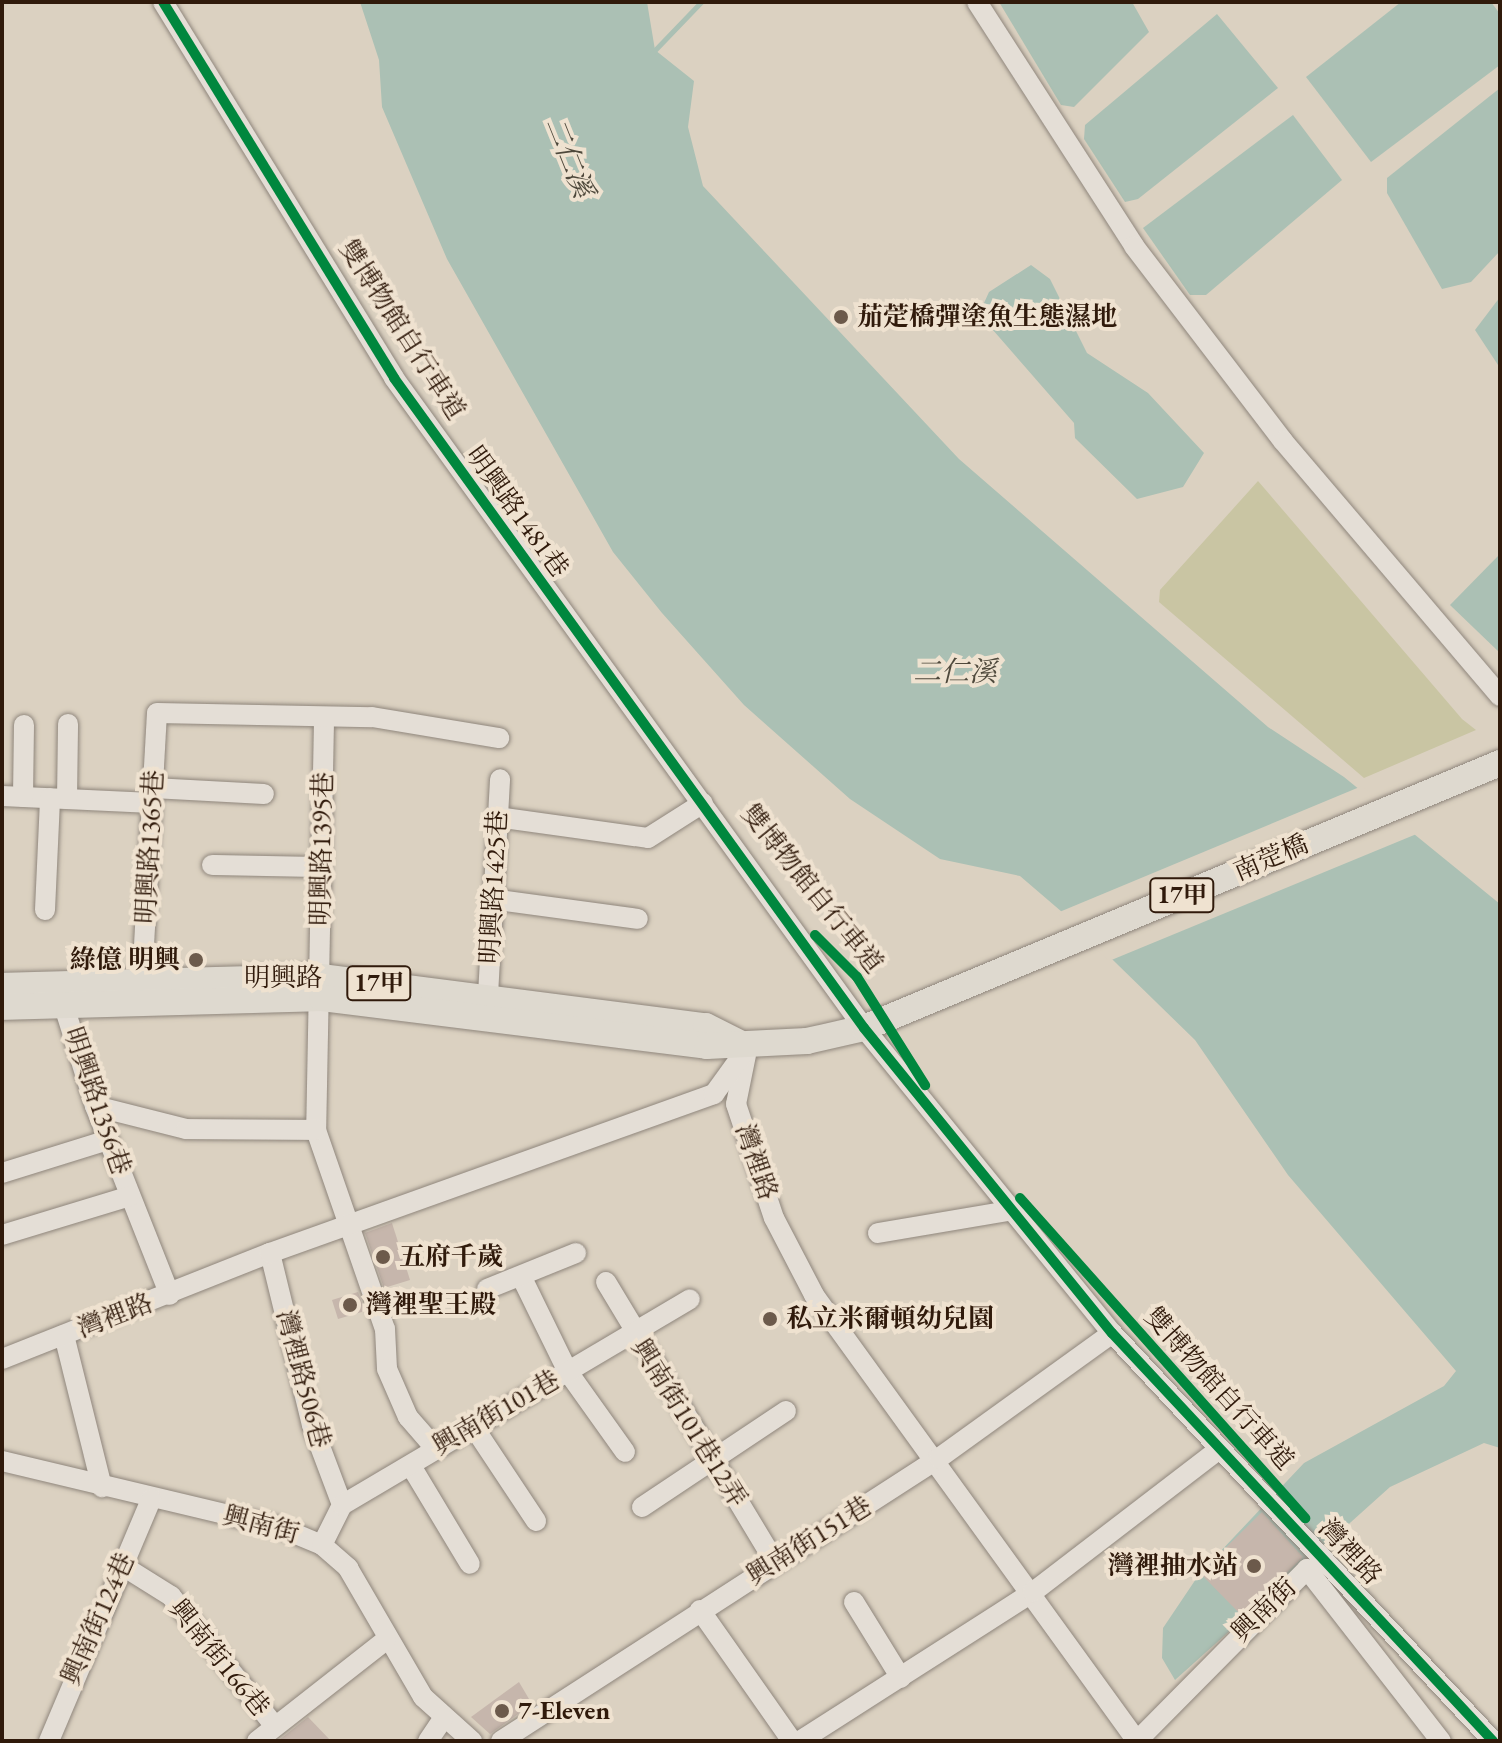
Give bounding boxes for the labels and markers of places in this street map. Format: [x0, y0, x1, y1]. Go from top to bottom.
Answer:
place label: 茄萣橋彈塗魚生態濕地 [857, 301, 1117, 333]
marker: 茄萣橋彈塗魚生態濕地 [832, 308, 850, 326]
place label: 綠億 明興 [70, 944, 180, 976]
marker: 綠億 明興 [187, 951, 205, 969]
place label: 五府千歲 [399, 1241, 503, 1273]
marker: 五府千歲 [374, 1248, 392, 1266]
place label: 灣裡聖王殿 [366, 1289, 496, 1321]
marker: 灣裡聖王殿 [341, 1296, 359, 1314]
place label: 私立米爾頓幼兒園 [786, 1303, 994, 1335]
marker: 私立米爾頓幼兒園 [761, 1310, 779, 1328]
place label: 灣裡抽水站 [1108, 1550, 1238, 1582]
marker: 灣裡抽水站 [1245, 1557, 1263, 1575]
place label: 7-Eleven [518, 1695, 610, 1727]
marker: 7-Eleven [493, 1702, 511, 1720]

